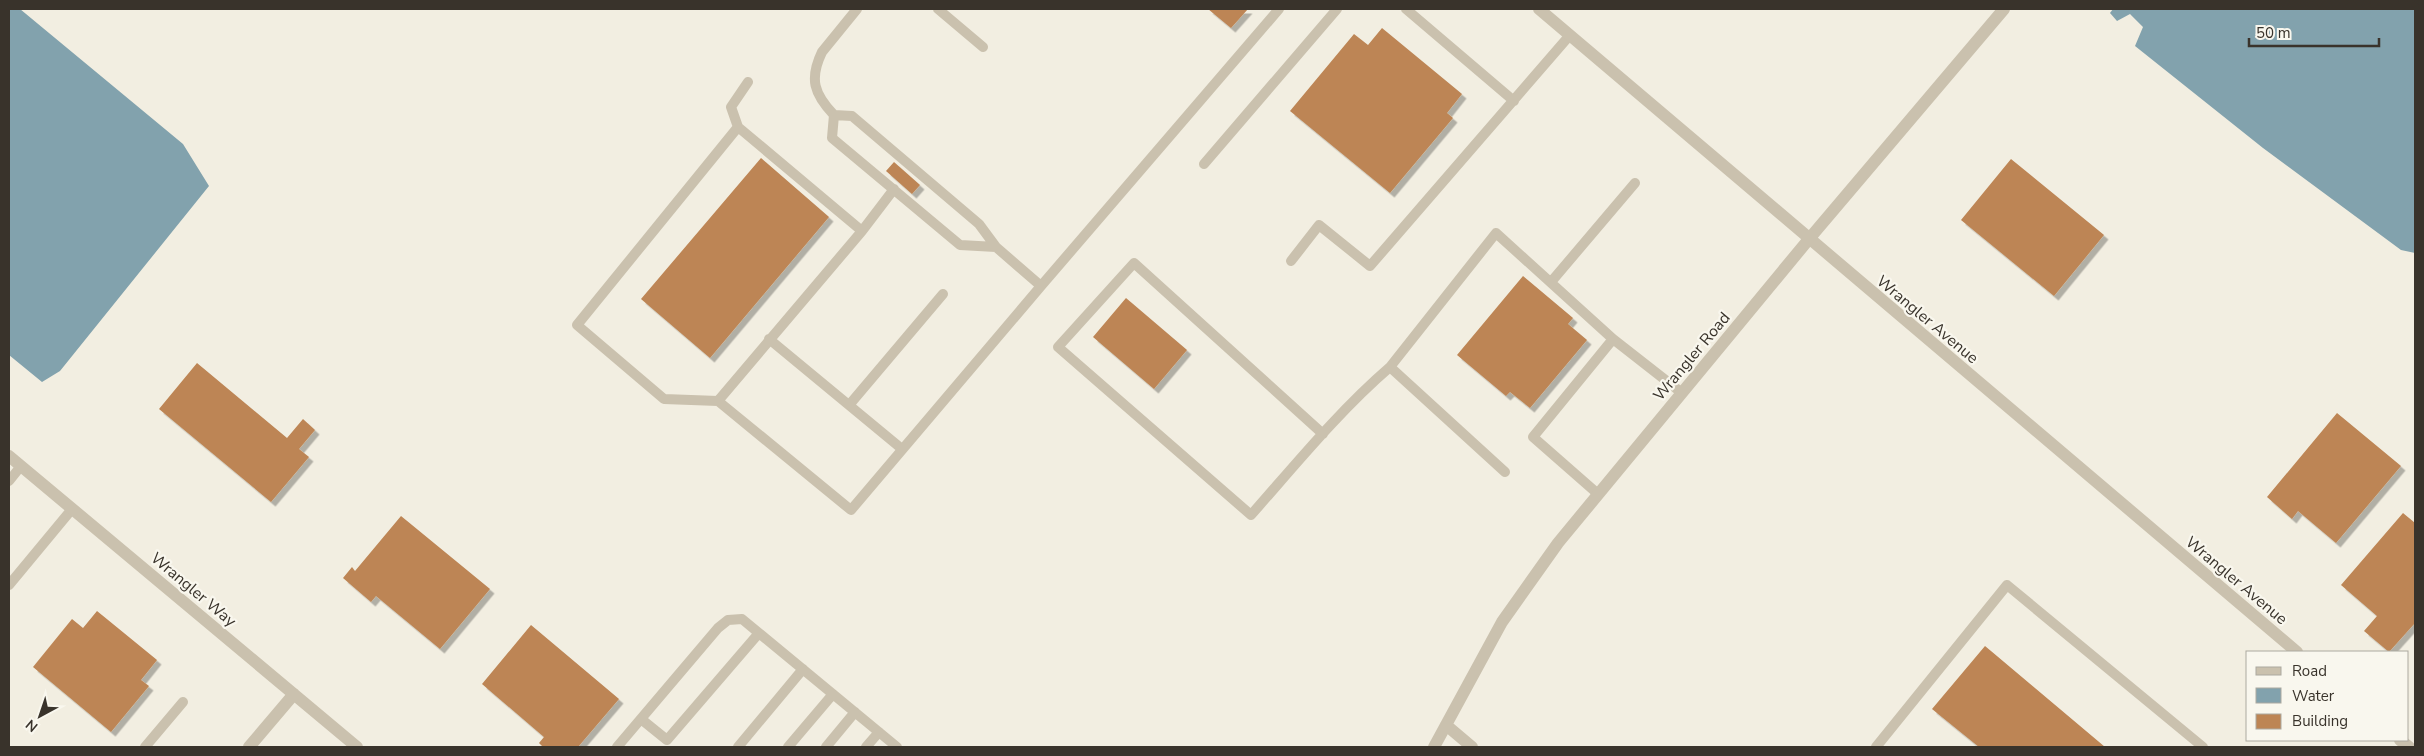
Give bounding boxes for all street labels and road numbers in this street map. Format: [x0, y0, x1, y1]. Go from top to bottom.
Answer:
street label: Wrangler Avenue [1872, 271, 1983, 369]
street label: Wrangler Road [1648, 308, 1735, 406]
street label: Wrangler Avenue [2181, 532, 2292, 630]
street label: Wrangler Way [146, 547, 241, 633]

